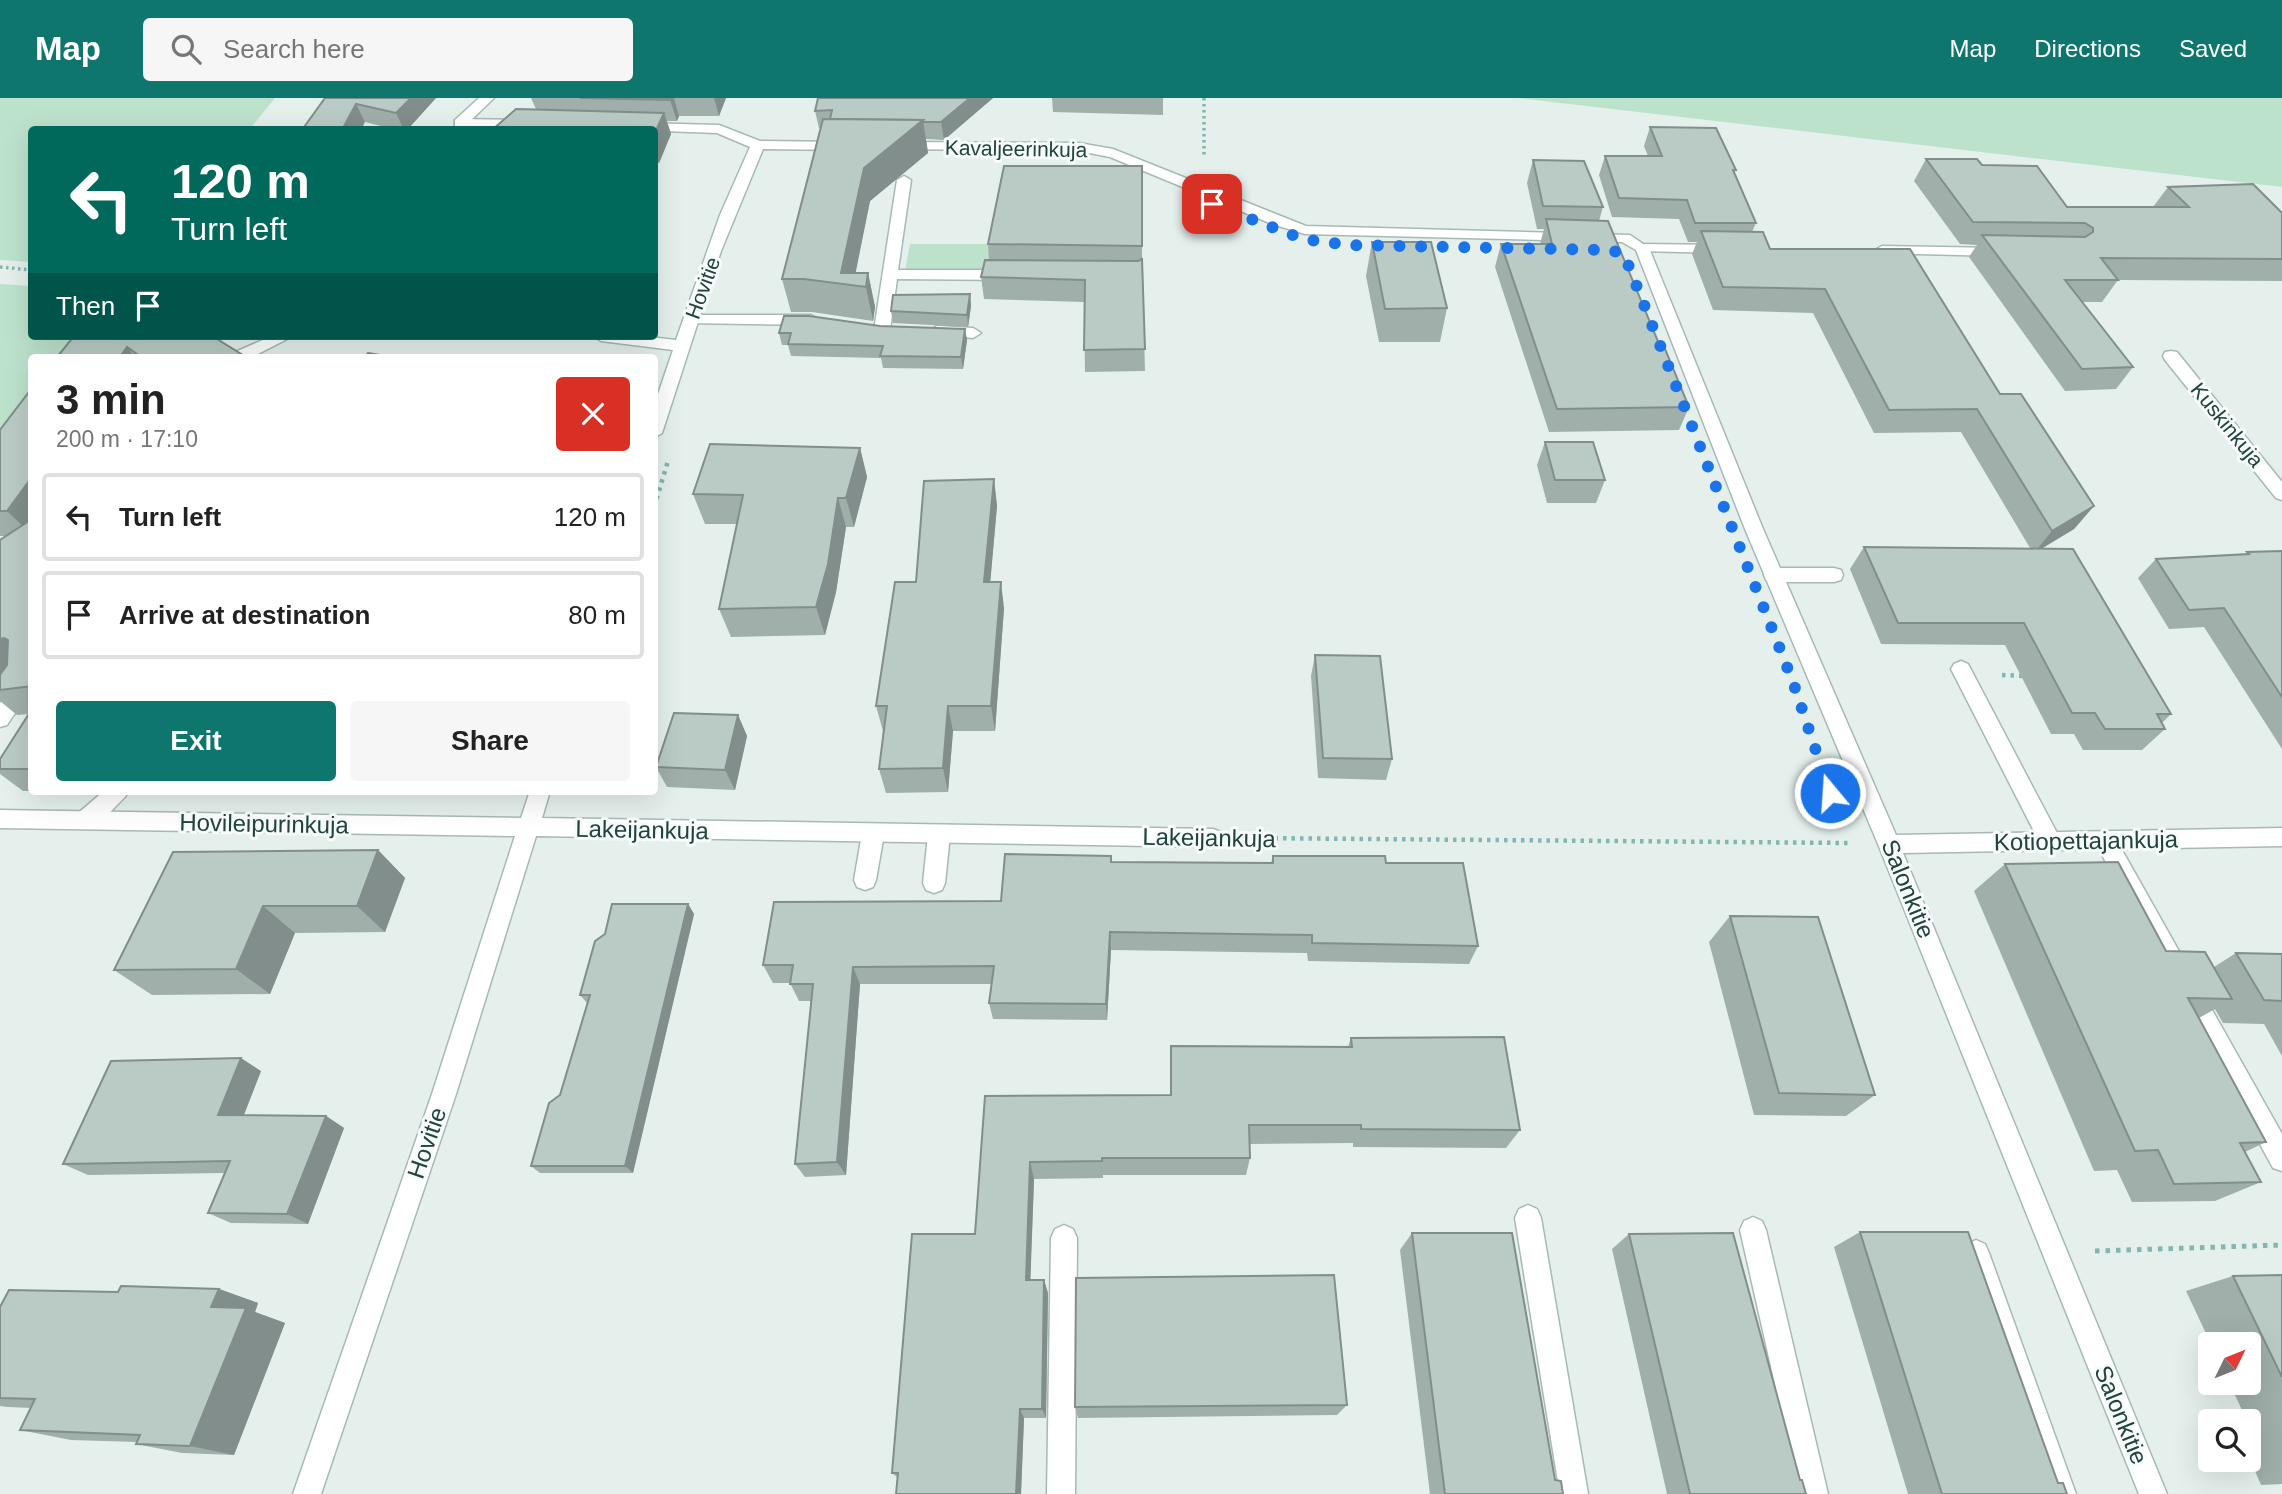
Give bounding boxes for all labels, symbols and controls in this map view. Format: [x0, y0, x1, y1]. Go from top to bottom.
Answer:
search box [143, 18, 633, 81]
text: Map [35, 30, 101, 67]
icon: search [167, 30, 205, 68]
text: Search here [223, 34, 365, 64]
text: Map [1950, 35, 1996, 62]
text: Directions [2034, 35, 2141, 62]
text: Saved [2179, 35, 2247, 62]
street label: Kavaljeerinkuja [945, 136, 1088, 161]
icon: left [56, 154, 147, 245]
text: 120 m [171, 154, 310, 208]
pin [1182, 174, 1242, 234]
icon: arrive [1193, 185, 1231, 223]
text: Turn left [171, 211, 287, 247]
street label: Hovitie [681, 254, 724, 322]
icon: arrive [129, 287, 167, 325]
text: Then [56, 291, 115, 321]
text: 3 min [56, 376, 166, 423]
button: close [556, 377, 630, 451]
street label: Kuskinkuja [2186, 378, 2268, 472]
text: 200 m · 17:10 [56, 426, 198, 452]
icon: left [60, 498, 98, 536]
text: Turn left [119, 502, 221, 532]
text: 120 m [554, 502, 626, 532]
icon: arrive [60, 596, 98, 634]
text: Arrive at destination [119, 600, 370, 630]
text: 80 m [568, 600, 626, 630]
button: Exit [56, 701, 336, 781]
button: Share [350, 701, 630, 781]
position arrow [1793, 756, 1867, 830]
street label: Hovileipurinkuja [179, 809, 350, 838]
street label: Lakeijankuja [575, 815, 710, 844]
street label: Lakeijankuja [1142, 823, 1277, 852]
street label: Kotiopettajankuja [1994, 825, 2179, 856]
street label: Salonkitie [1876, 836, 1940, 942]
street label: Hovitie [402, 1104, 451, 1182]
north arrow [2198, 1332, 2261, 1395]
map controls [2198, 1332, 2261, 1472]
street label: Salonkitie [2089, 1362, 2153, 1468]
button: search [2198, 1409, 2261, 1472]

